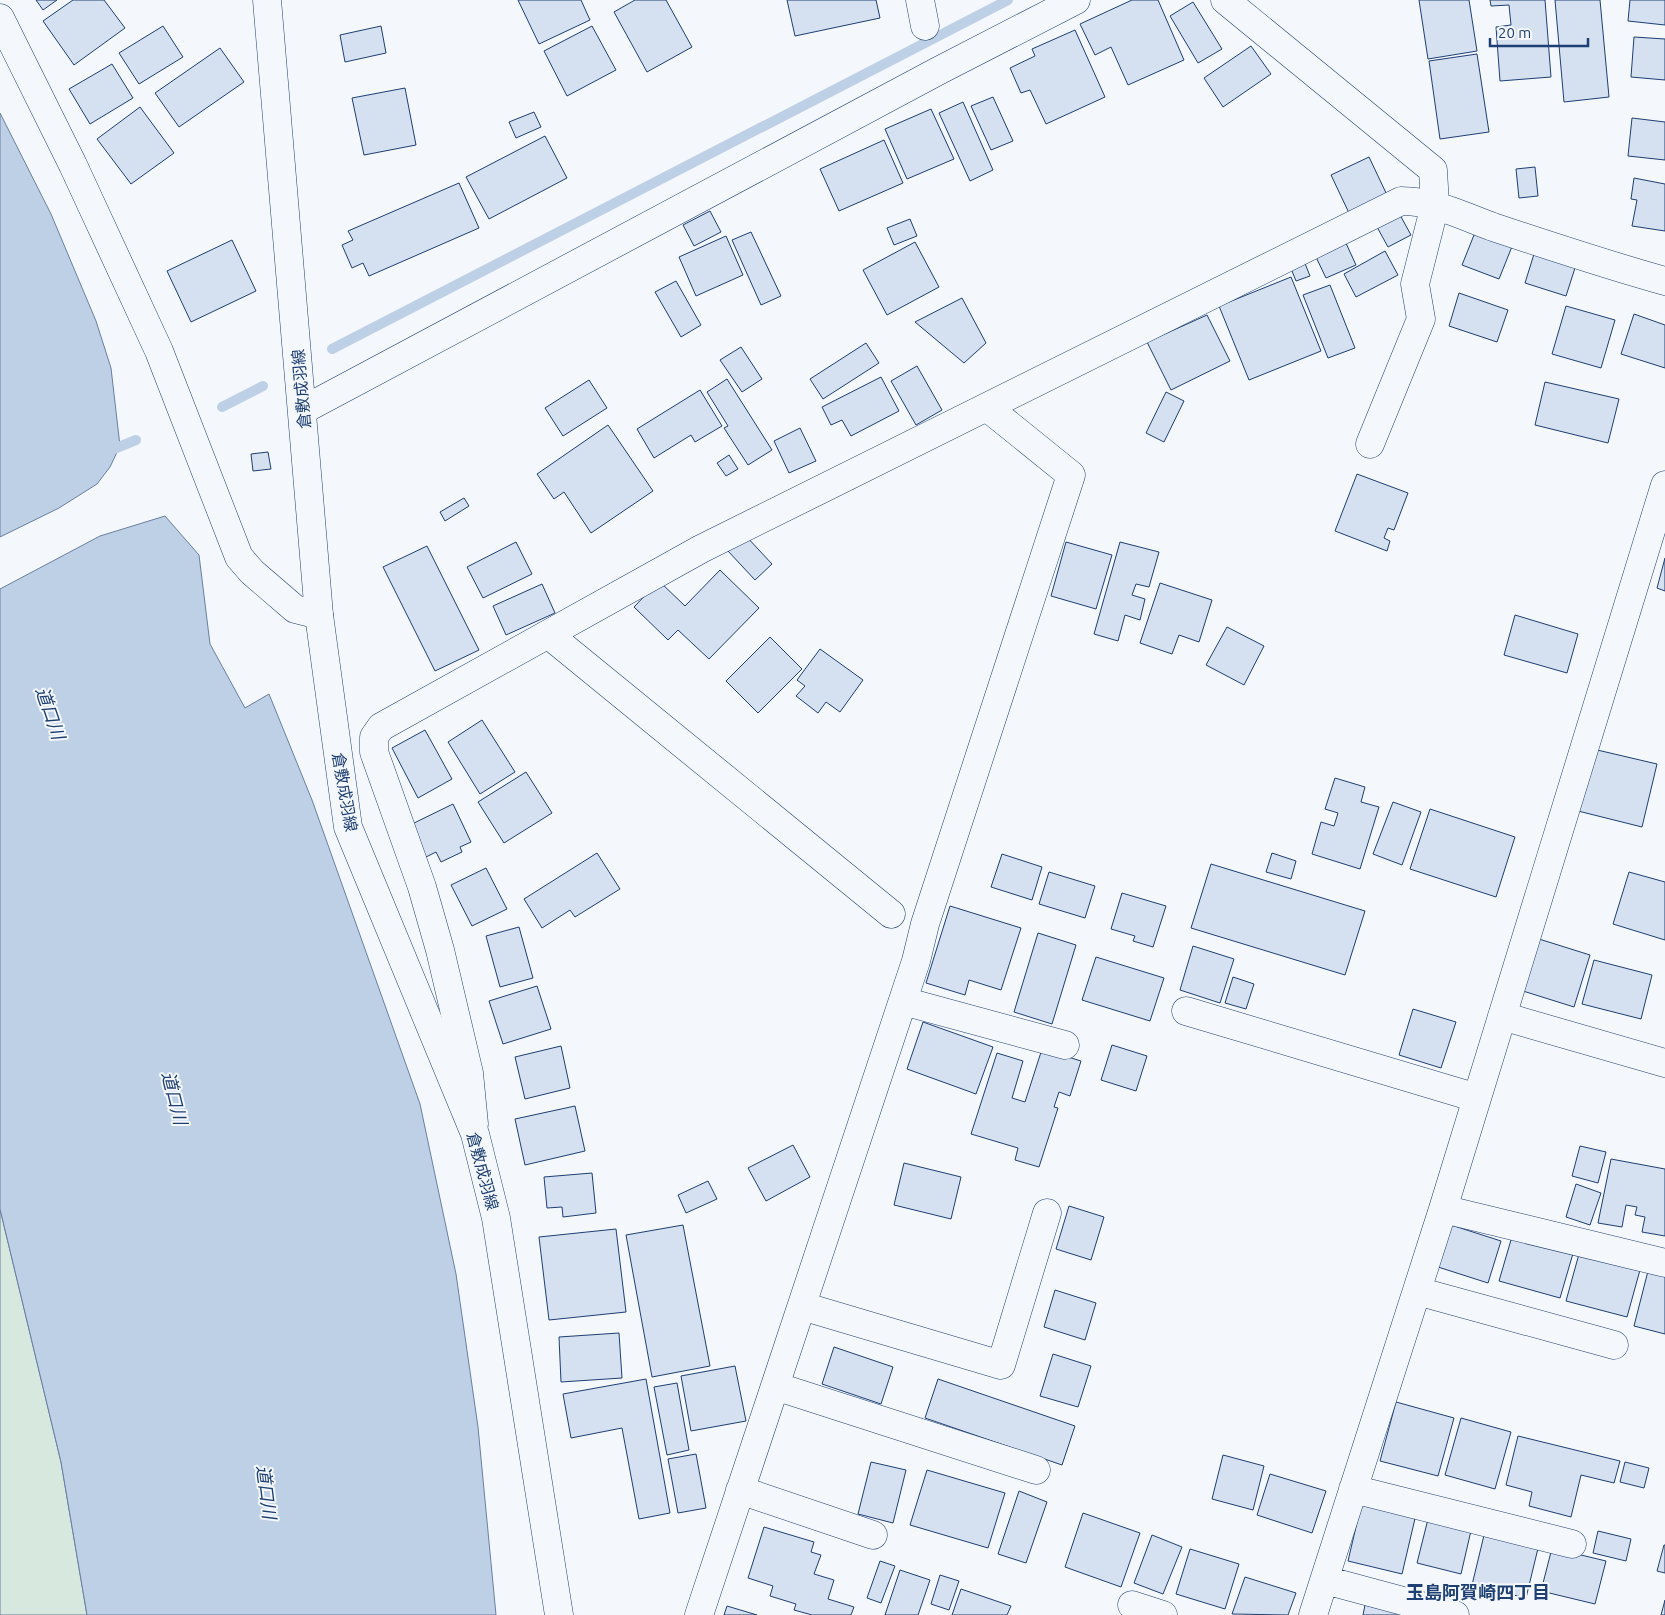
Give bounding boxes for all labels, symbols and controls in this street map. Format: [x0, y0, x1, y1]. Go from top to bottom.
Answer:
scale bar [1490, 15, 1588, 47]
text: 20 m [1498, 24, 1531, 41]
street label: 倉敷成羽線 [289, 348, 313, 430]
water label: 道口川 [33, 684, 70, 744]
street label: 倉敷成羽線 [329, 751, 361, 833]
water label: 道口川 [159, 1069, 192, 1129]
street label: 倉敷成羽線 [464, 1130, 502, 1212]
water label: 道口川 [254, 1464, 280, 1522]
district label: 玉島阿賀崎四丁目 [1406, 1582, 1550, 1602]

